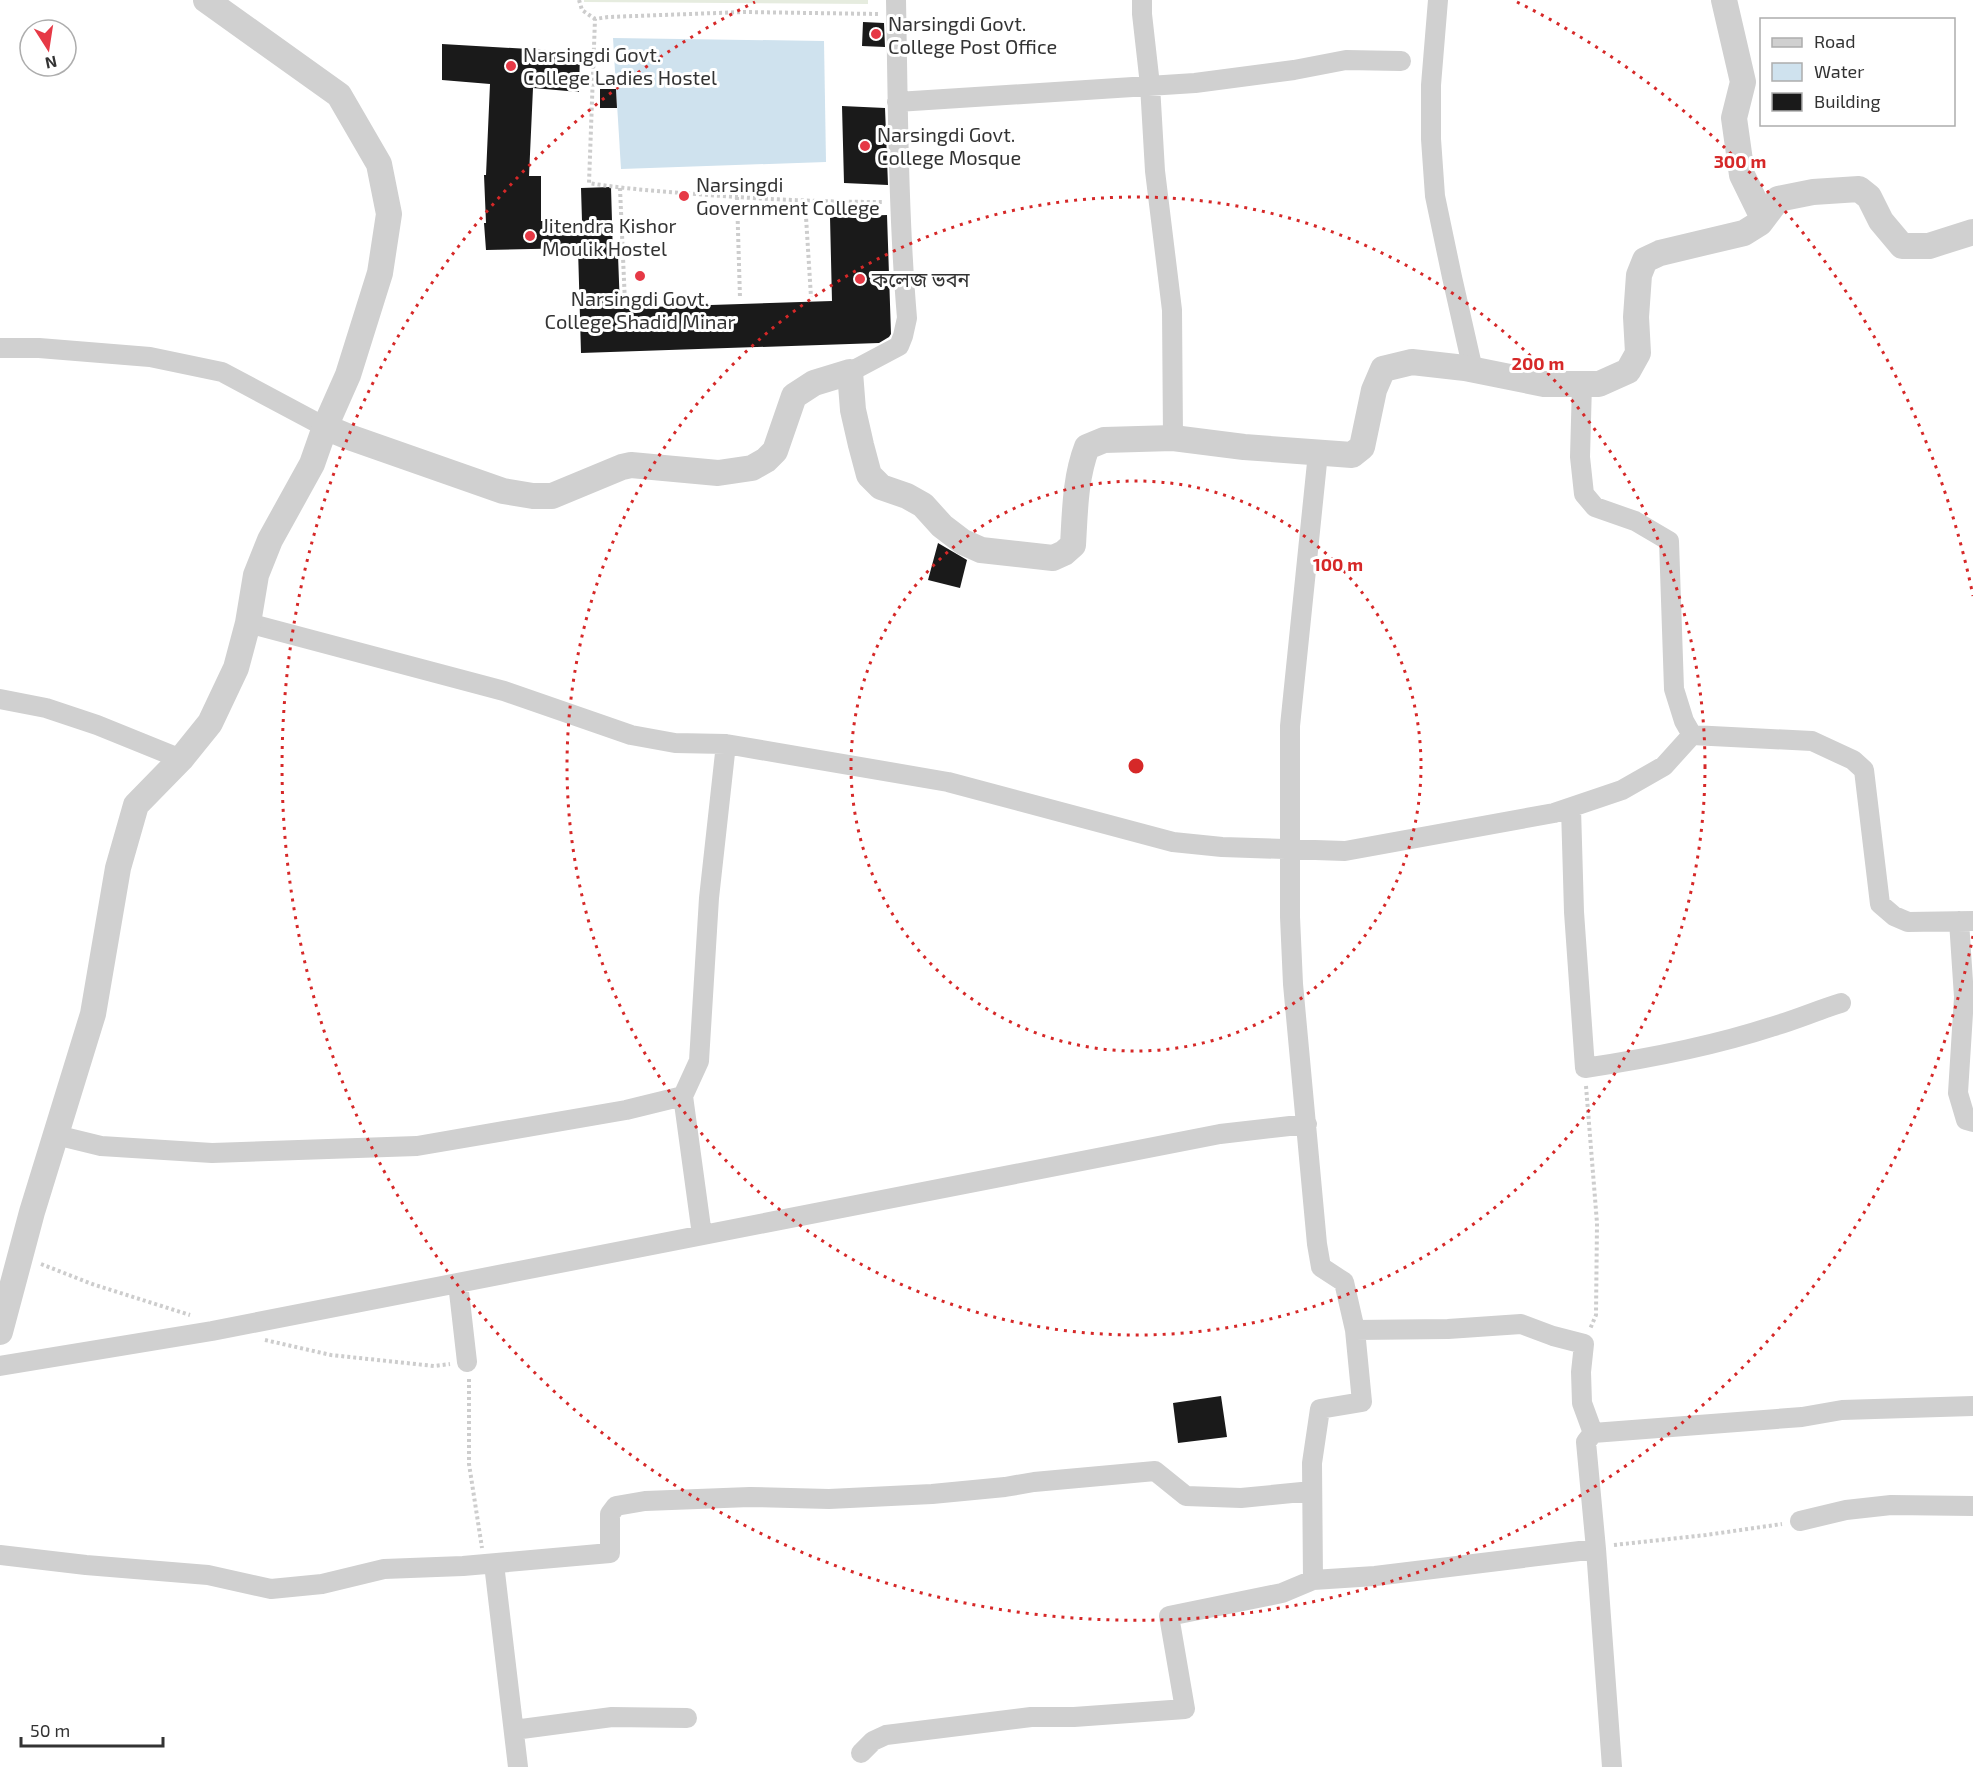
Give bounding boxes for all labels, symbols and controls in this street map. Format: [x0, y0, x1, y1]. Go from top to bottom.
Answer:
place label: Narsingdi Govt. College Post Office [888, 11, 1057, 58]
north arrow [18, 18, 78, 78]
legend [1760, 18, 1955, 126]
marker: Narsingdi Govt. College Post Office [869, 27, 883, 41]
text: Road [1814, 30, 1855, 52]
place label: Narsingdi Govt. College Ladies Hostel [523, 42, 717, 89]
text: N [44, 53, 59, 74]
marker: Narsingdi Govt. College Ladies Hostel [504, 59, 518, 73]
text: Water [1814, 60, 1864, 82]
text: Building [1814, 90, 1881, 112]
place label: Narsingdi Govt. College Mosque [877, 122, 1021, 169]
marker: Narsingdi Govt. College Mosque [858, 139, 872, 153]
text: 300 m [1714, 150, 1766, 172]
place label: Narsingdi Government College [696, 172, 880, 219]
marker: Narsingdi Government College [677, 189, 691, 203]
place label: Jitendra Kishor Moulik Hostel [542, 213, 677, 260]
marker: Jitendra Kishor Moulik Hostel [523, 229, 537, 243]
place label: কলেজ ভবন [871, 267, 971, 291]
marker: Narsingdi Govt. College Shadid Minar [633, 269, 647, 283]
marker: কলেজ ভবন [853, 272, 867, 286]
place label: Narsingdi Govt. College Shadid Minar [545, 286, 735, 333]
text: 200 m [1512, 352, 1564, 374]
text: 100 m [1313, 553, 1363, 575]
centre of rings [1126, 756, 1146, 776]
scale bar [21, 1710, 164, 1748]
text: 50 m [30, 1719, 70, 1741]

